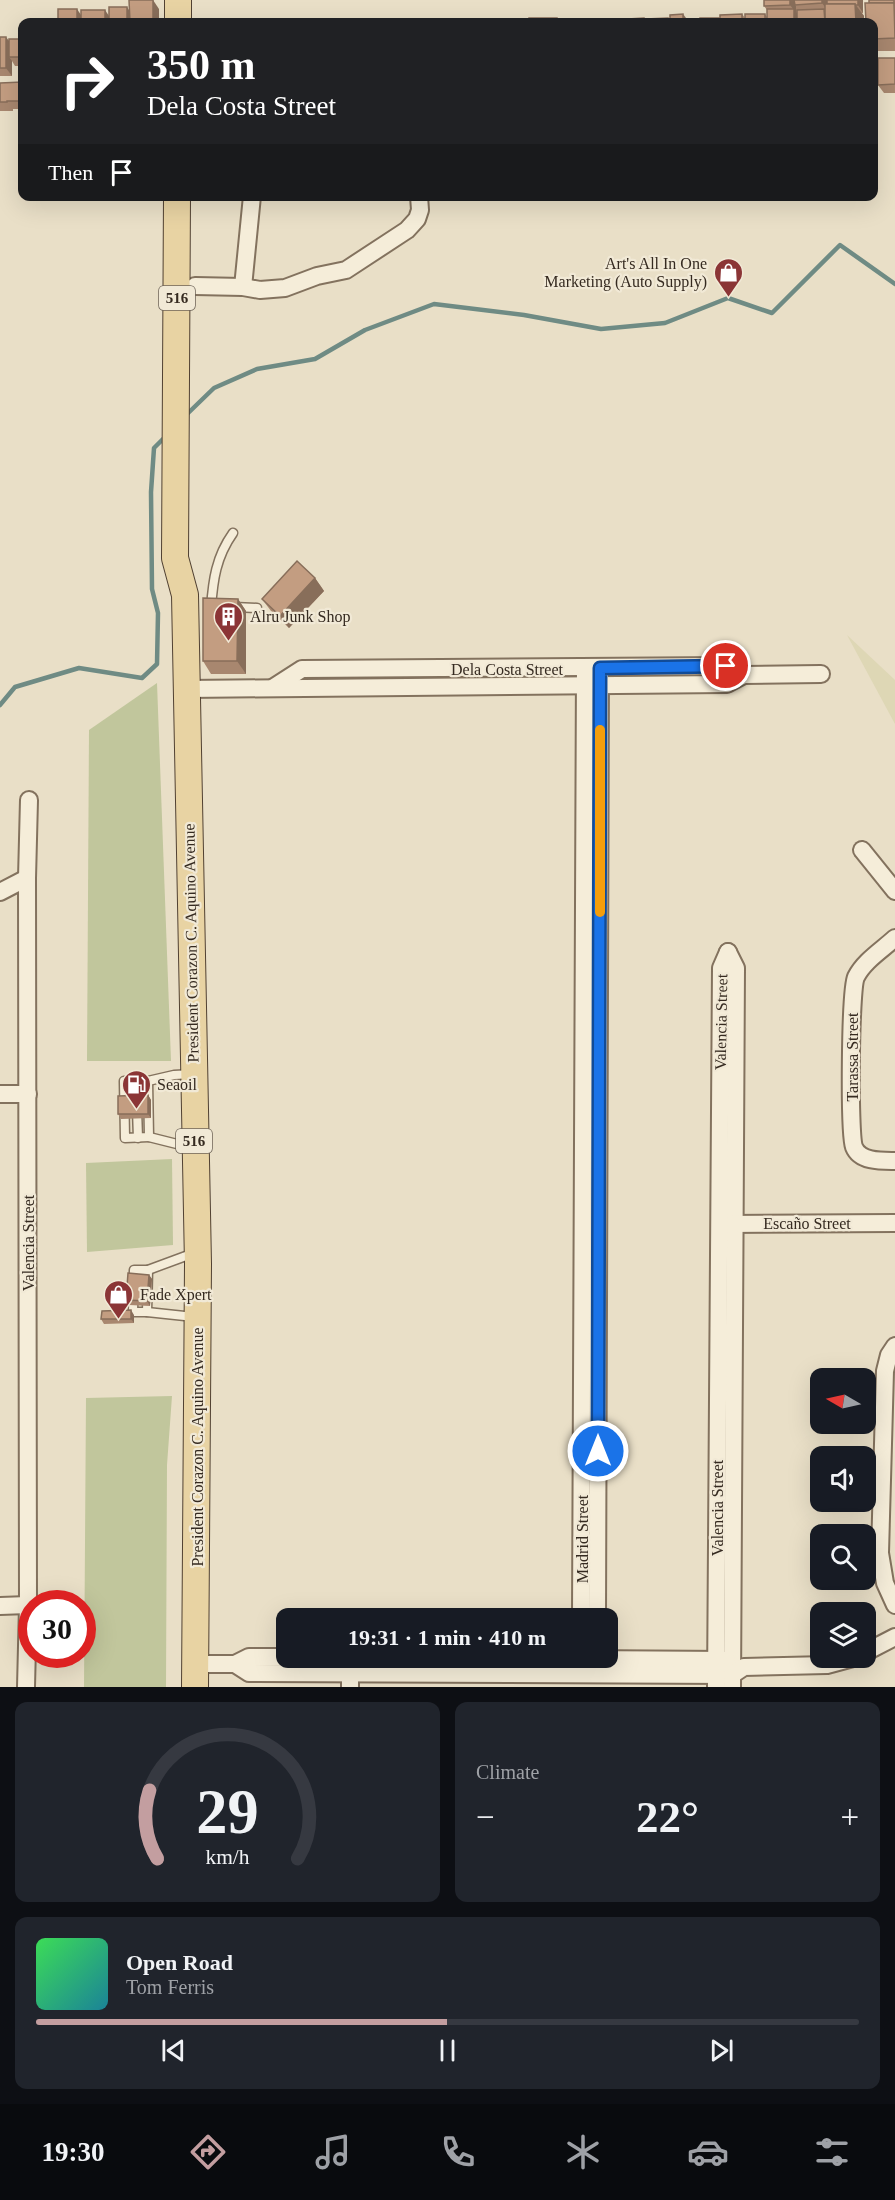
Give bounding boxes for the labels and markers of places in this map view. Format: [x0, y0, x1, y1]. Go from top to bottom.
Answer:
place label: Art's All In One Marketing (Auto Supply) [544, 255, 707, 291]
shop icon: Art's All In One Marketing (Auto Supply) [712, 256, 744, 298]
building icon: Alru Junk Shop [213, 600, 245, 642]
place label: Alru Junk Shop [250, 608, 350, 626]
pin [700, 640, 751, 691]
fuel station icon: Seaoil [120, 1068, 152, 1110]
place label: Seaoil [157, 1076, 198, 1093]
shop icon: Fade Xpert [103, 1278, 135, 1320]
place label: Fade Xpert [140, 1286, 212, 1304]

